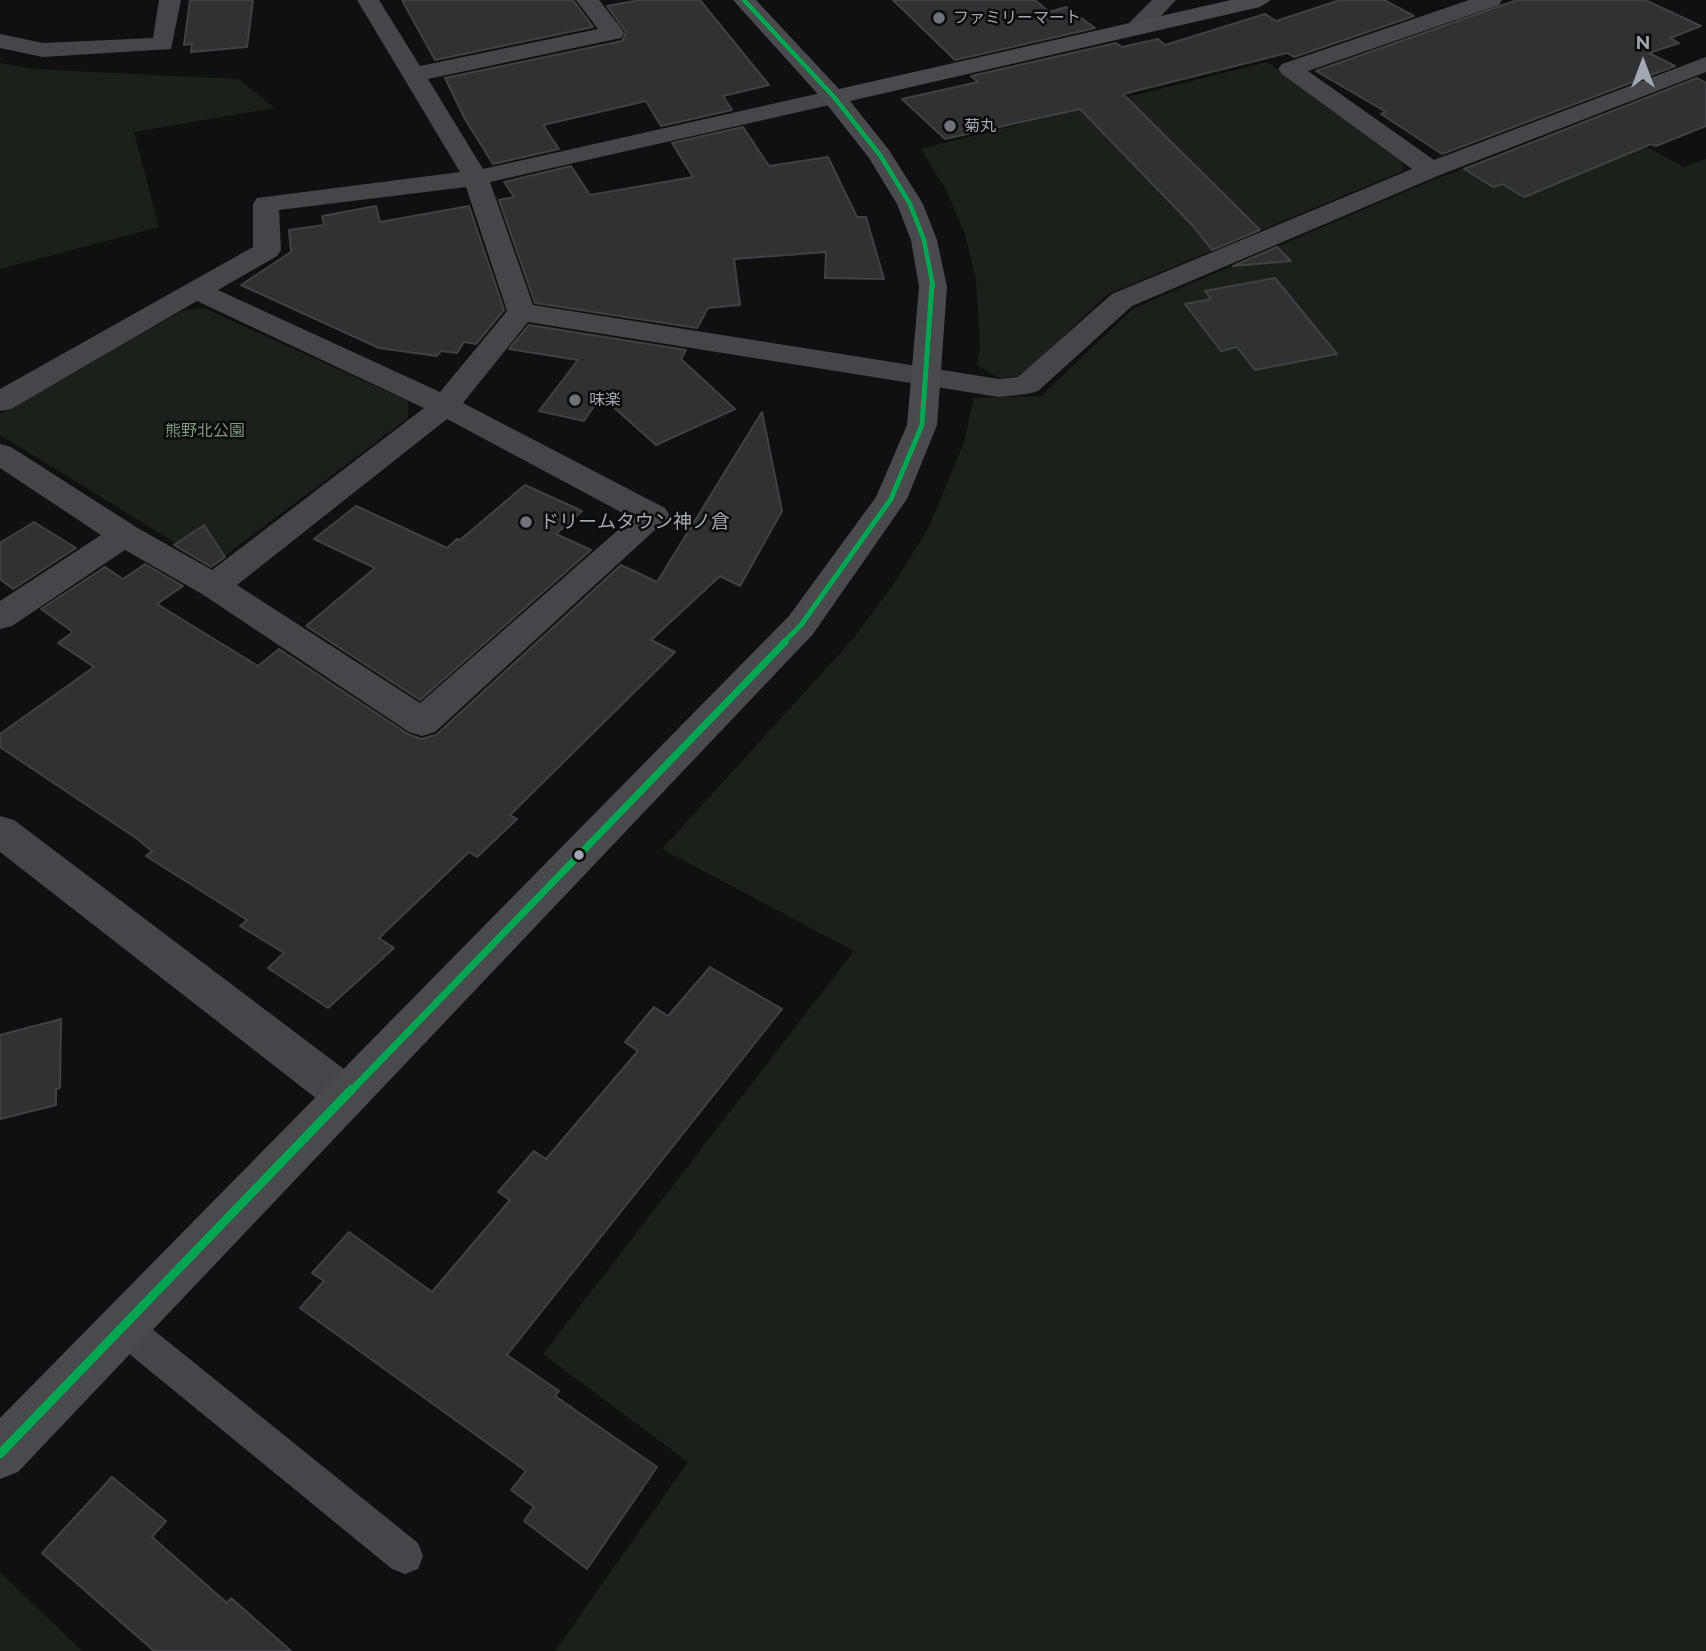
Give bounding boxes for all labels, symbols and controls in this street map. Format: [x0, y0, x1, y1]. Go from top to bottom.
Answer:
place label: ファミリーマート [953, 8, 1081, 28]
marker: ファミリーマート [931, 10, 947, 26]
north arrow [1608, 28, 1678, 98]
text: N [1636, 31, 1650, 53]
place label: 菊丸 [964, 116, 996, 136]
marker: 菊丸 [942, 118, 958, 134]
place label: 味楽 [589, 390, 621, 410]
marker: 味楽 [567, 392, 583, 408]
park label: 熊野北公園 [165, 421, 245, 441]
place label: ドリームタウン神ノ倉 [540, 511, 730, 533]
marker: ドリームタウン神ノ倉 [518, 514, 534, 530]
unlabelled marker [572, 848, 586, 862]

